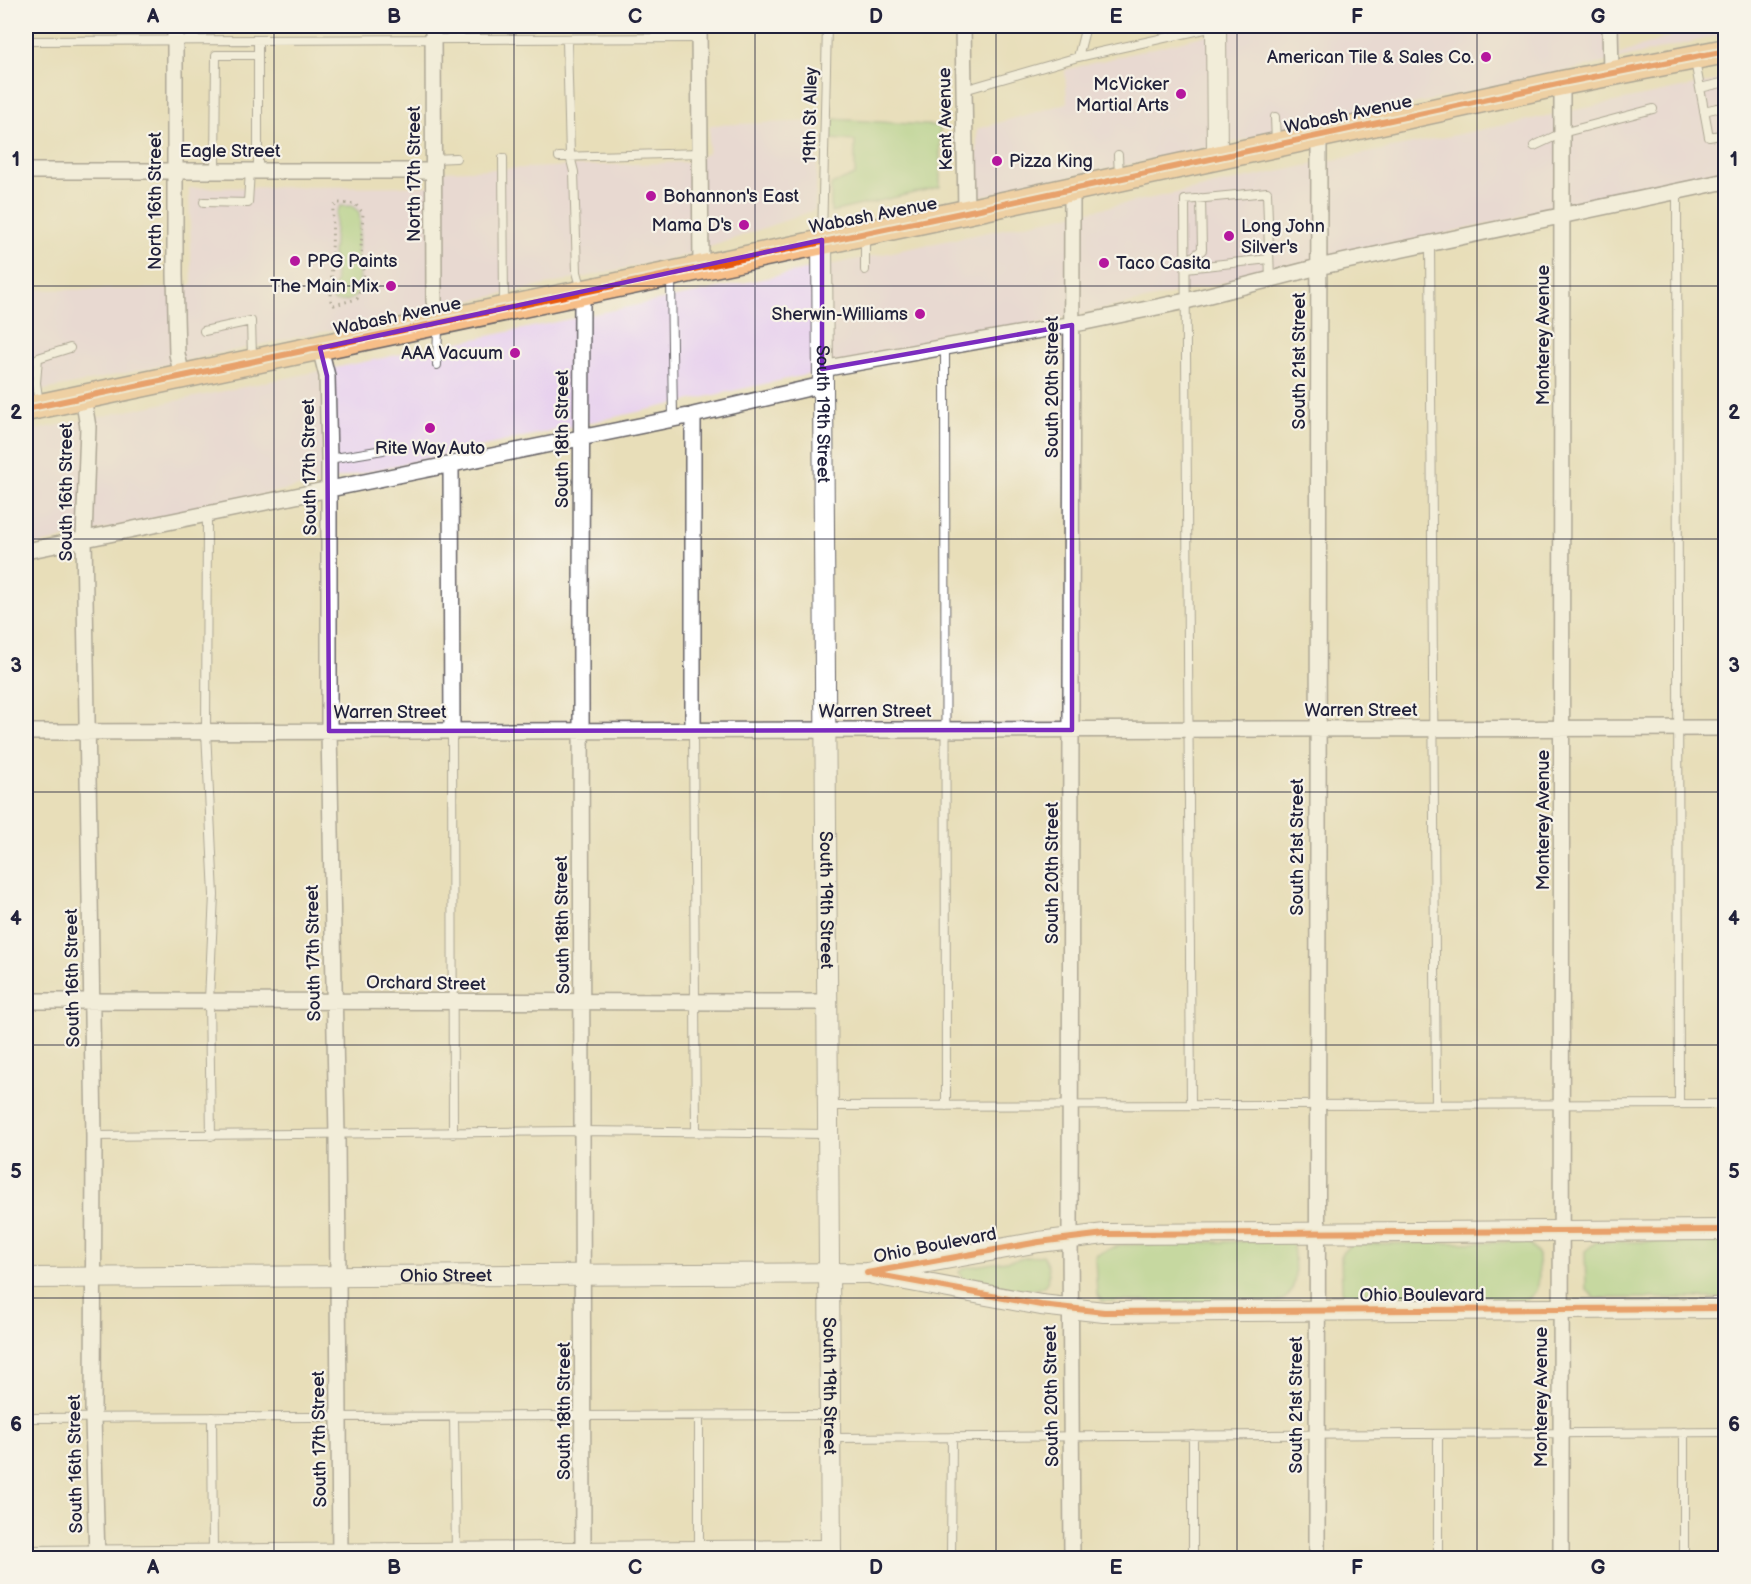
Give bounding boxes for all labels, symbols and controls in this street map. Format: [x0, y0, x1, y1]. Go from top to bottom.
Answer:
text: A [146, 5, 160, 29]
text: B [387, 5, 401, 29]
text: C [628, 5, 642, 29]
text: D [869, 5, 883, 29]
text: E [1110, 5, 1123, 29]
text: F [1351, 5, 1363, 29]
text: G [1591, 5, 1606, 29]
place label: American Tile & Sales Co. [1267, 47, 1474, 68]
marker: American Tile & Sales Co. [1479, 50, 1493, 64]
street label: 19th St Alley [799, 66, 822, 163]
street label: Kent Avenue [934, 67, 957, 171]
place label: McVicker Martial Arts [1076, 74, 1169, 116]
marker: McVicker Martial Arts [1174, 87, 1188, 101]
street label: Wabash Avenue [1282, 91, 1414, 138]
street label: North 17th Street [404, 106, 425, 242]
street label: North 16th Street [145, 131, 166, 270]
street label: Eagle Street [180, 141, 281, 162]
text: 1 [12, 148, 20, 172]
text: 1 [1730, 148, 1738, 172]
place label: Pizza King [1009, 151, 1093, 172]
marker: Pizza King [990, 154, 1004, 168]
place label: Bohannon's East [663, 186, 800, 207]
marker: Bohannon's East [644, 189, 658, 203]
street label: Wabash Avenue [807, 193, 939, 238]
place label: Mama D's [651, 215, 732, 236]
place label: Long John Silver's [1241, 216, 1325, 258]
marker: Mama D's [737, 218, 751, 232]
marker: Long John Silver's [1222, 229, 1236, 243]
place label: PPG Paints [307, 251, 398, 272]
place label: Taco Casita [1116, 253, 1211, 274]
marker: PPG Paints [288, 254, 302, 268]
marker: Taco Casita [1097, 256, 1111, 270]
street label: Monterey Avenue [1533, 264, 1554, 405]
place label: The Main Mix [270, 276, 380, 297]
marker: The Main Mix [384, 279, 398, 293]
street label: South 21st Street [1289, 292, 1310, 429]
street label: Wabash Avenue [331, 293, 463, 340]
place label: Sherwin-Williams [772, 304, 908, 325]
marker: Sherwin-Williams [913, 307, 927, 321]
street label: South 20th Street [1042, 316, 1063, 458]
place label: AAA Vacuum [401, 343, 503, 364]
street label: South 19th Street [812, 345, 834, 484]
marker: AAA Vacuum [508, 346, 522, 360]
street label: South 18th Street [552, 369, 573, 508]
street label: South 17th Street [298, 398, 321, 535]
text: 2 [10, 401, 22, 425]
text: 2 [1728, 401, 1740, 425]
marker: Rite Way Auto [423, 421, 437, 435]
street label: South 16th Street [56, 422, 77, 561]
place label: Rite Way Auto [375, 438, 485, 459]
text: 3 [10, 654, 22, 678]
text: 3 [1728, 654, 1740, 678]
street label: Warren Street [1305, 700, 1418, 721]
street label: Warren Street [819, 701, 932, 722]
street label: Warren Street [334, 702, 447, 723]
street label: Monterey Avenue [1533, 749, 1554, 890]
street label: South 21st Street [1287, 778, 1308, 915]
street label: South 20th Street [1042, 802, 1063, 944]
street label: South 19th Street [815, 831, 837, 970]
street label: South 18th Street [551, 855, 574, 994]
street label: South 17th Street [302, 884, 325, 1021]
text: 4 [10, 907, 22, 931]
text: 4 [1728, 907, 1740, 931]
street label: South 16th Street [61, 908, 84, 1047]
street label: Orchard Street [366, 972, 487, 995]
text: 5 [10, 1160, 22, 1184]
text: 5 [1728, 1160, 1740, 1184]
street label: Ohio Boulevard [872, 1223, 998, 1268]
street label: Ohio Street [400, 1265, 493, 1287]
street label: Ohio Boulevard [1360, 1285, 1484, 1306]
street label: South 19th Street [818, 1317, 840, 1456]
street label: South 20th Street [1040, 1324, 1063, 1467]
street label: Monterey Avenue [1531, 1326, 1552, 1467]
street label: South 21st Street [1286, 1336, 1307, 1473]
street label: South 18th Street [554, 1341, 575, 1480]
street label: South 17th Street [308, 1370, 331, 1507]
street label: South 16th Street [64, 1394, 87, 1533]
text: 6 [10, 1413, 22, 1437]
text: 6 [1728, 1413, 1740, 1437]
text: A [146, 1556, 160, 1580]
text: B [387, 1556, 401, 1580]
text: C [628, 1556, 642, 1580]
text: D [869, 1556, 883, 1580]
text: E [1110, 1556, 1123, 1580]
text: F [1351, 1556, 1363, 1580]
text: G [1591, 1556, 1606, 1580]

